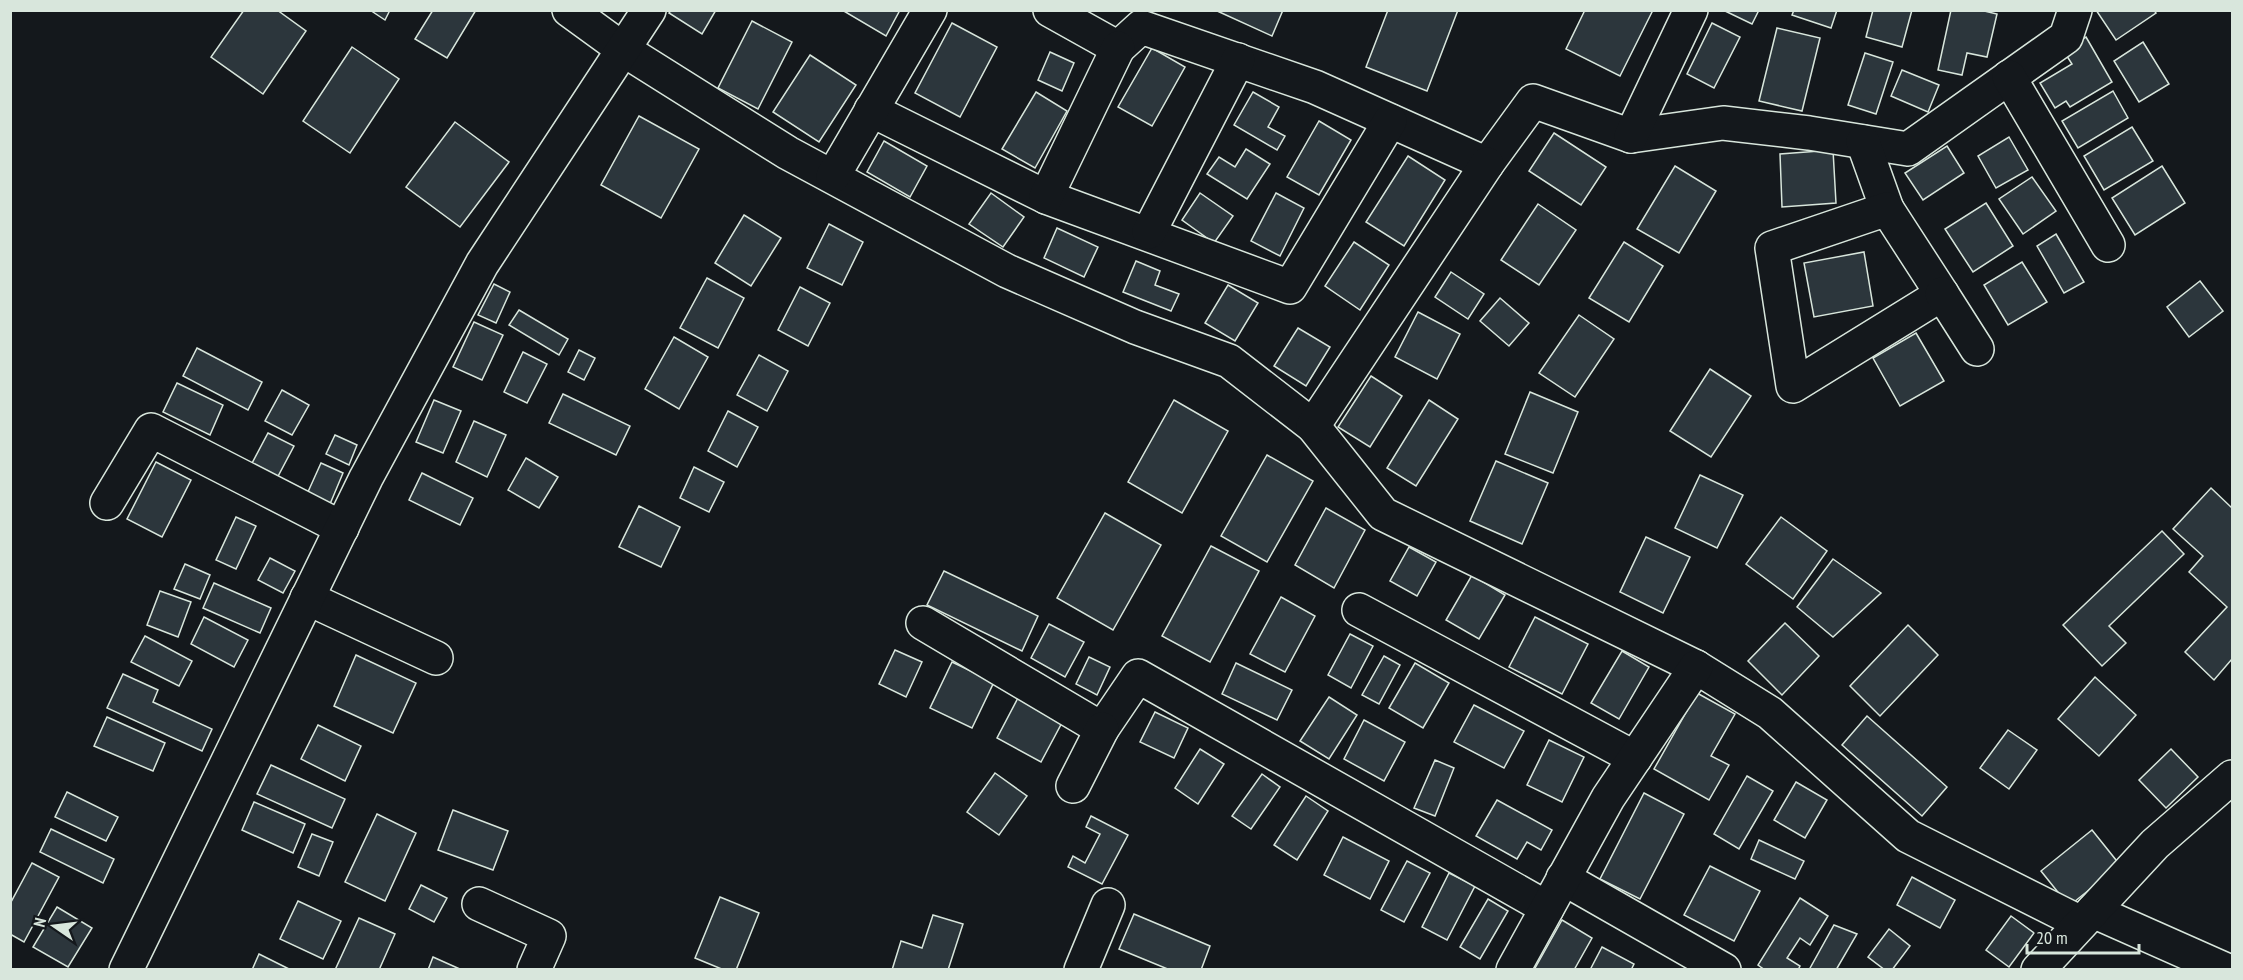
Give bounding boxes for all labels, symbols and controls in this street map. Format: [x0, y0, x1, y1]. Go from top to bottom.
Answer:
north arrow [24, 896, 84, 956]
text: N [29, 916, 50, 929]
scale bar [2027, 917, 2140, 955]
text: 20 m [2036, 926, 2068, 949]

